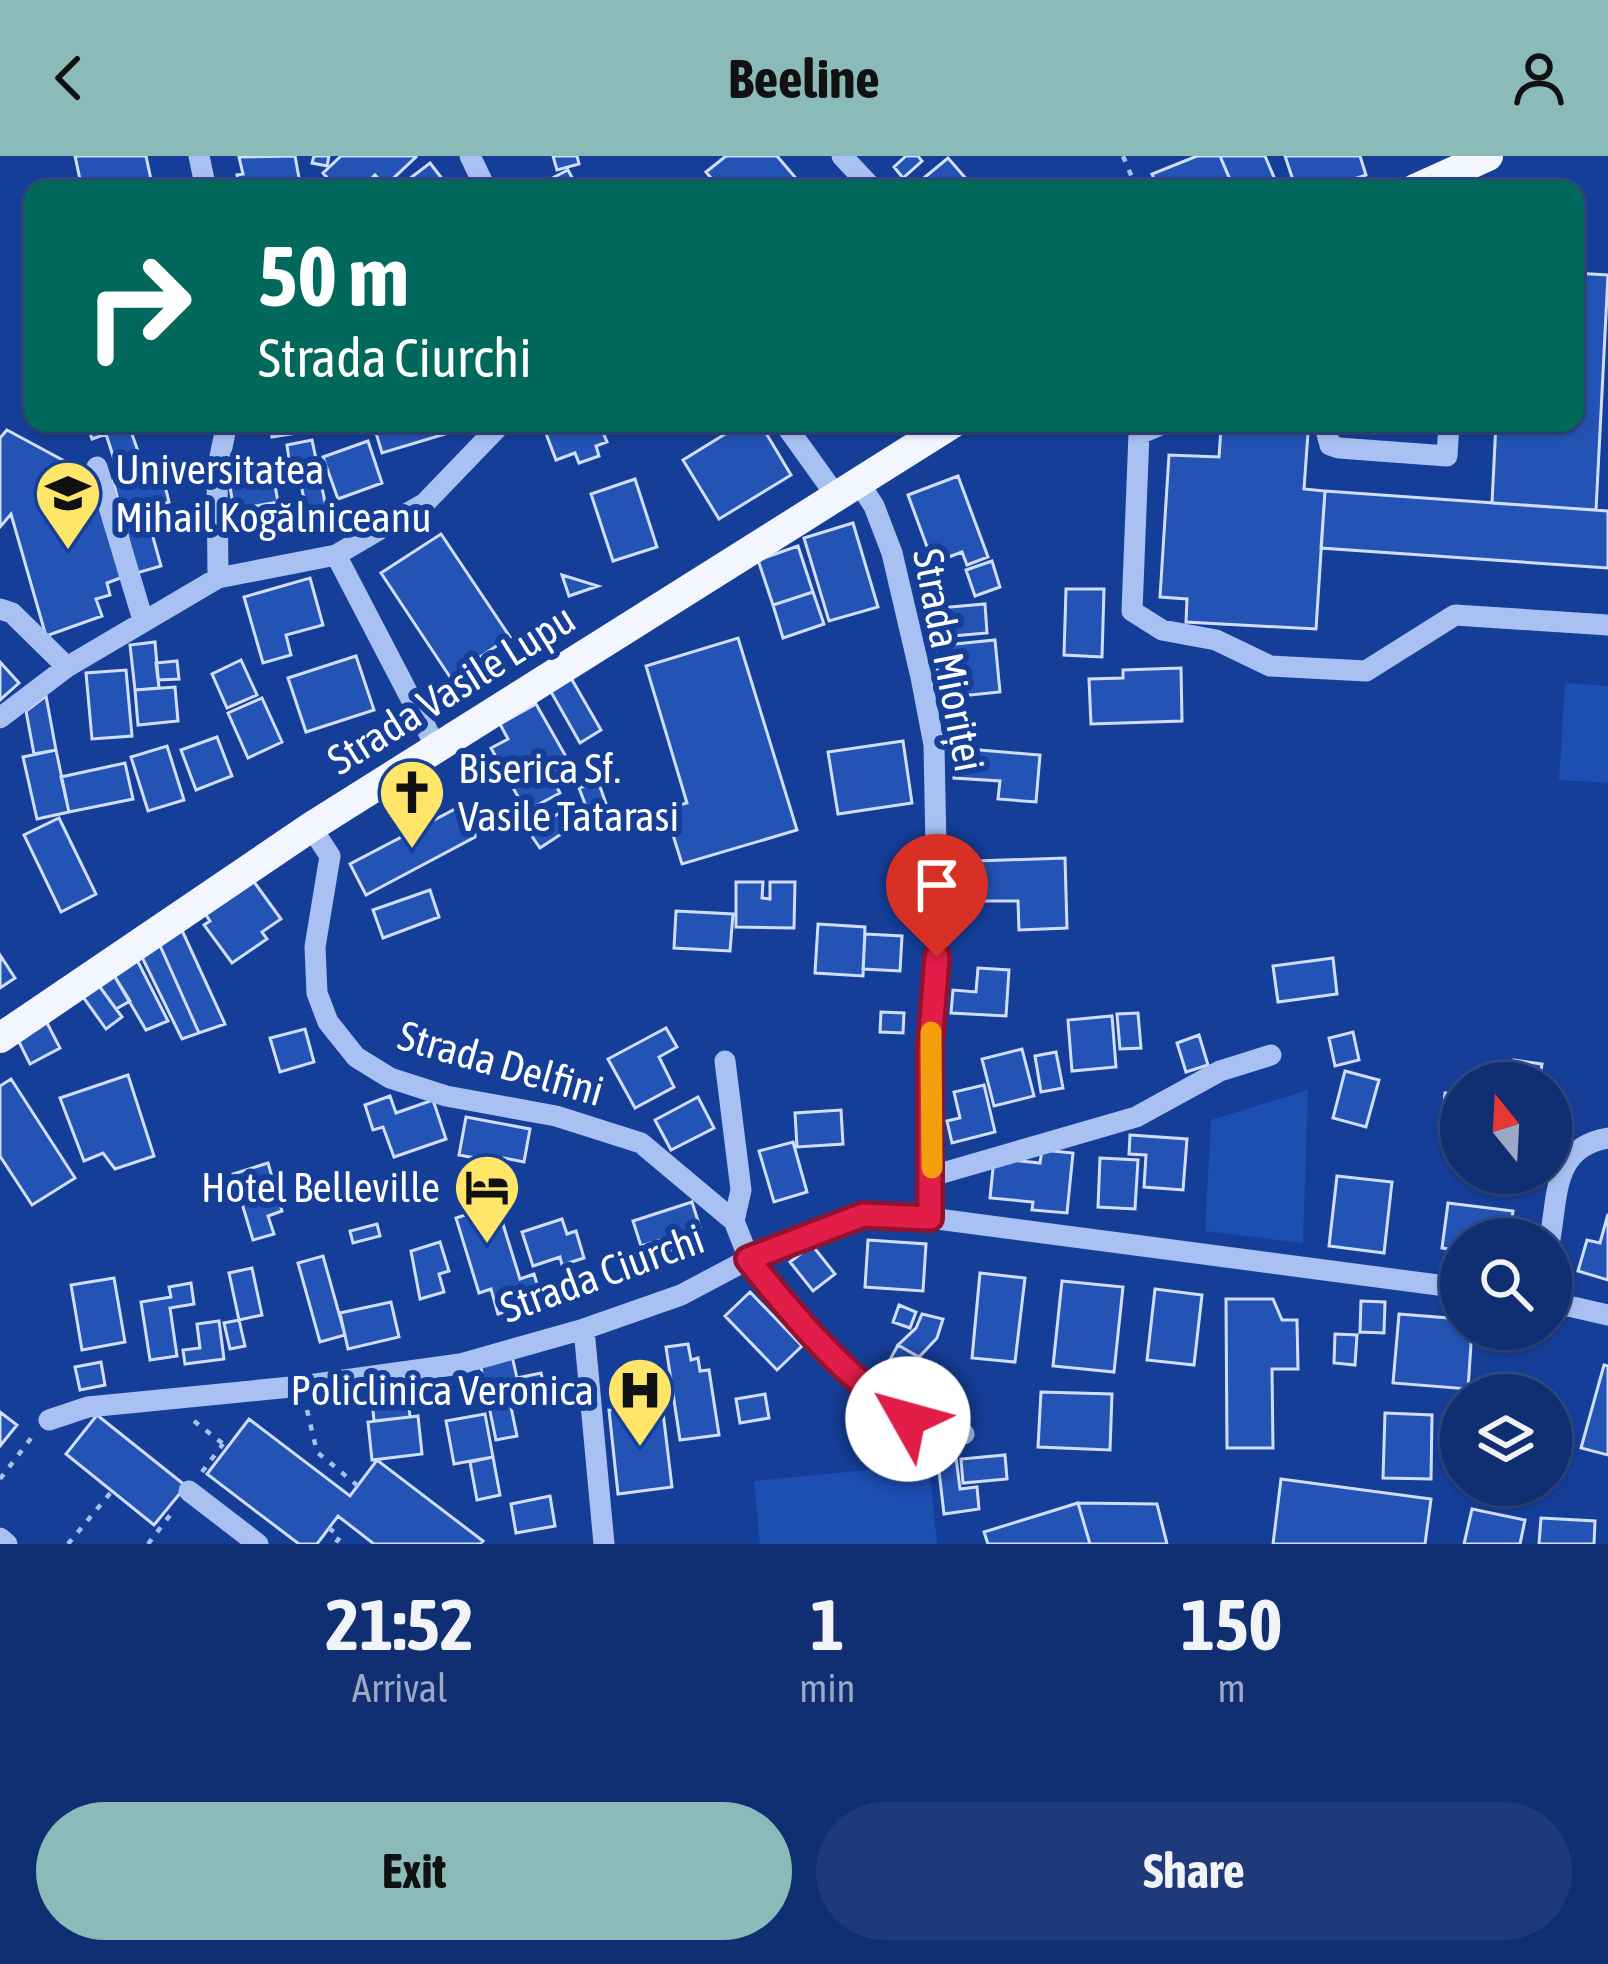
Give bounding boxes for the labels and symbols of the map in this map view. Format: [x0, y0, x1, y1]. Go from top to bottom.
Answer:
place label: Universitatea Mihail Kogălniceanu [115, 445, 431, 541]
school or university icon: Universitatea Mihail Kogălniceanu [33, 458, 103, 552]
street label: Strada Mioriței [904, 544, 994, 776]
street label: Strada Vasile Lupu [319, 594, 583, 784]
place label: Biserica Sf. Vasile Tatarasi [458, 744, 679, 840]
church icon: Biserica Sf. Vasile Tatarasi [377, 757, 447, 851]
pin [886, 834, 988, 957]
street label: Strada Delfini [393, 1011, 609, 1115]
north arrow [1440, 1062, 1572, 1194]
hotel icon: Hotel Belleville [452, 1152, 522, 1246]
place label: Hotel Belleville [201, 1163, 440, 1211]
street label: Strada Ciurchi [494, 1214, 710, 1332]
hospital icon: Policlinica Veronica [605, 1355, 675, 1449]
position arrow [845, 1356, 971, 1482]
place label: Policlinica Veronica [291, 1366, 594, 1414]

